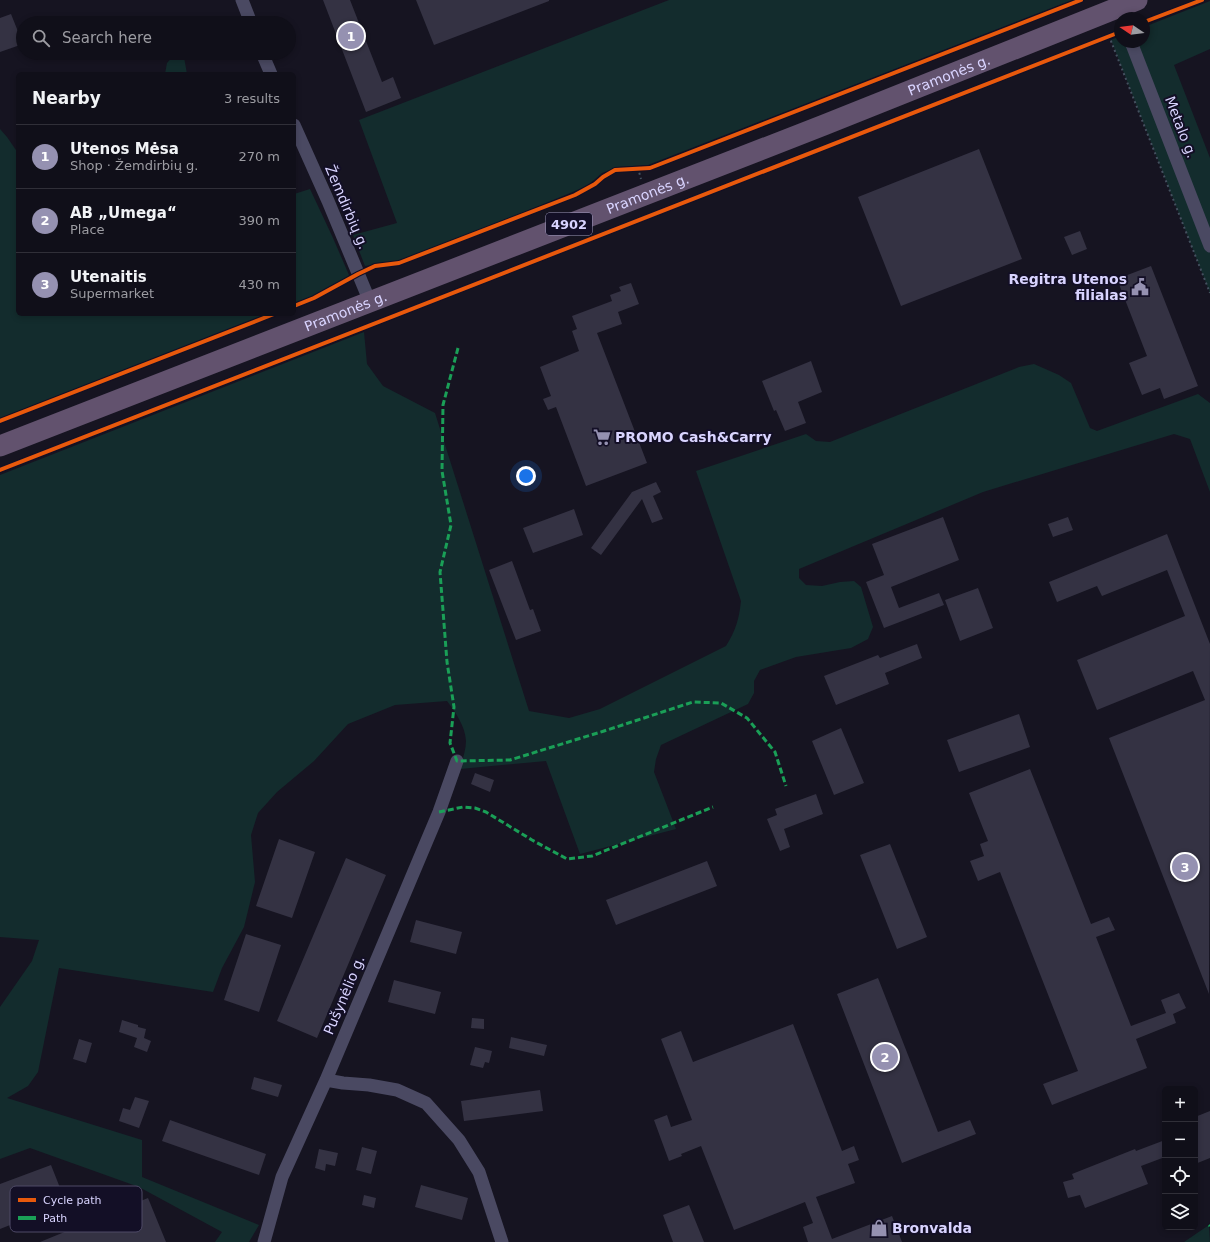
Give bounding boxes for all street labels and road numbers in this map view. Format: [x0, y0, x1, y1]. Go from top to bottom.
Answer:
street label: Pramonės g. [906, 51, 993, 99]
street label: Metalo g. [1162, 94, 1200, 160]
street label: Žemdirbių g. [322, 162, 373, 251]
street label: Pramonės g. [604, 170, 691, 217]
road number: 4902 [546, 213, 592, 235]
street label: Pramonės g. [302, 288, 389, 335]
street label: Pušynėlio g. [320, 953, 368, 1037]

